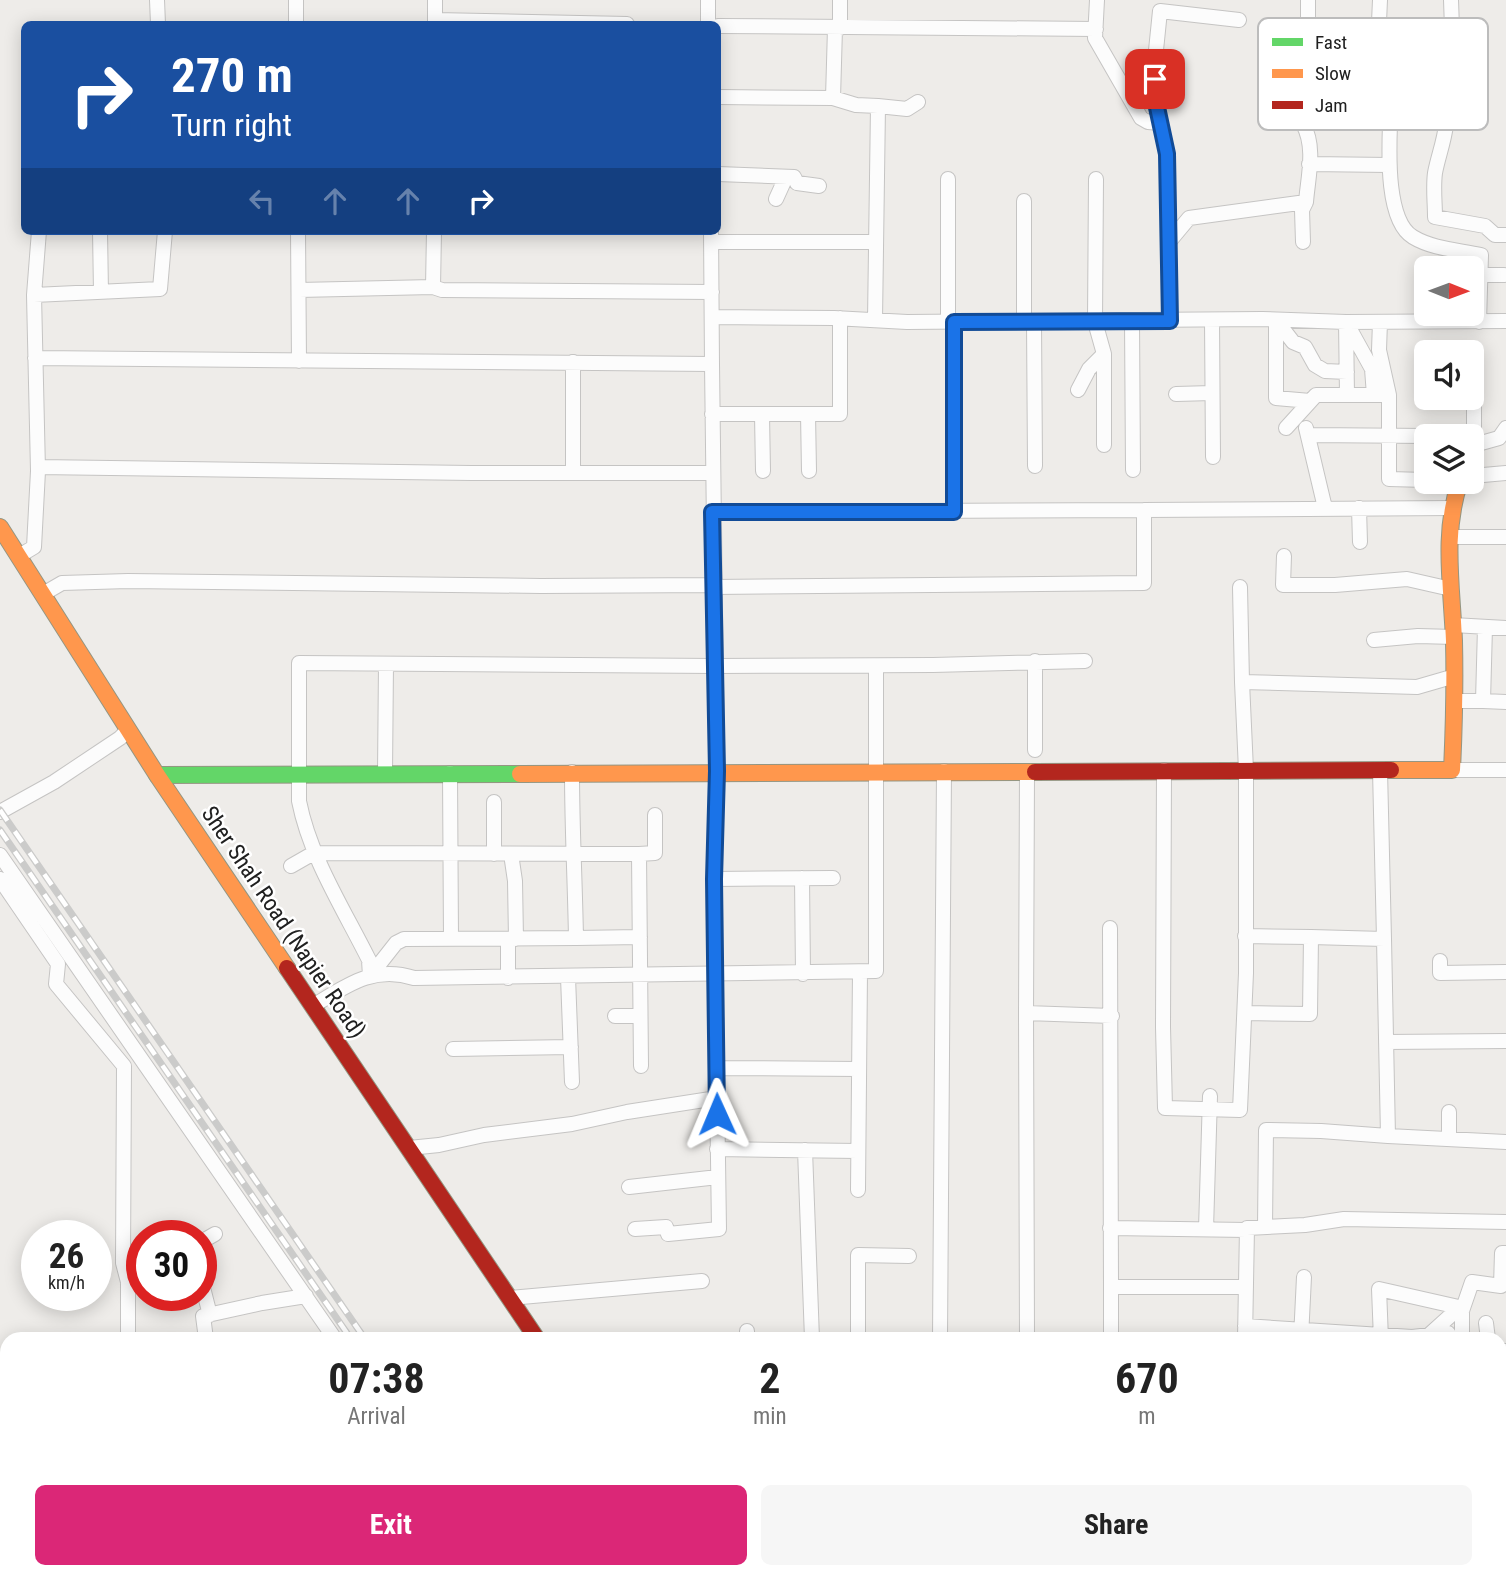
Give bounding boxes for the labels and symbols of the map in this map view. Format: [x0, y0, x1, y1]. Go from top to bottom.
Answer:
legend [1258, 18, 1488, 130]
text: Fast [1315, 31, 1347, 54]
pin [1125, 49, 1185, 109]
text: Slow [1315, 62, 1351, 85]
text: Jam [1315, 94, 1348, 117]
north arrow [1414, 256, 1484, 326]
street label: Sher Shah Road (Napier Road) [196, 801, 371, 1043]
position arrow [680, 1077, 754, 1151]
speed limit sign: 30 [126, 1220, 217, 1311]

